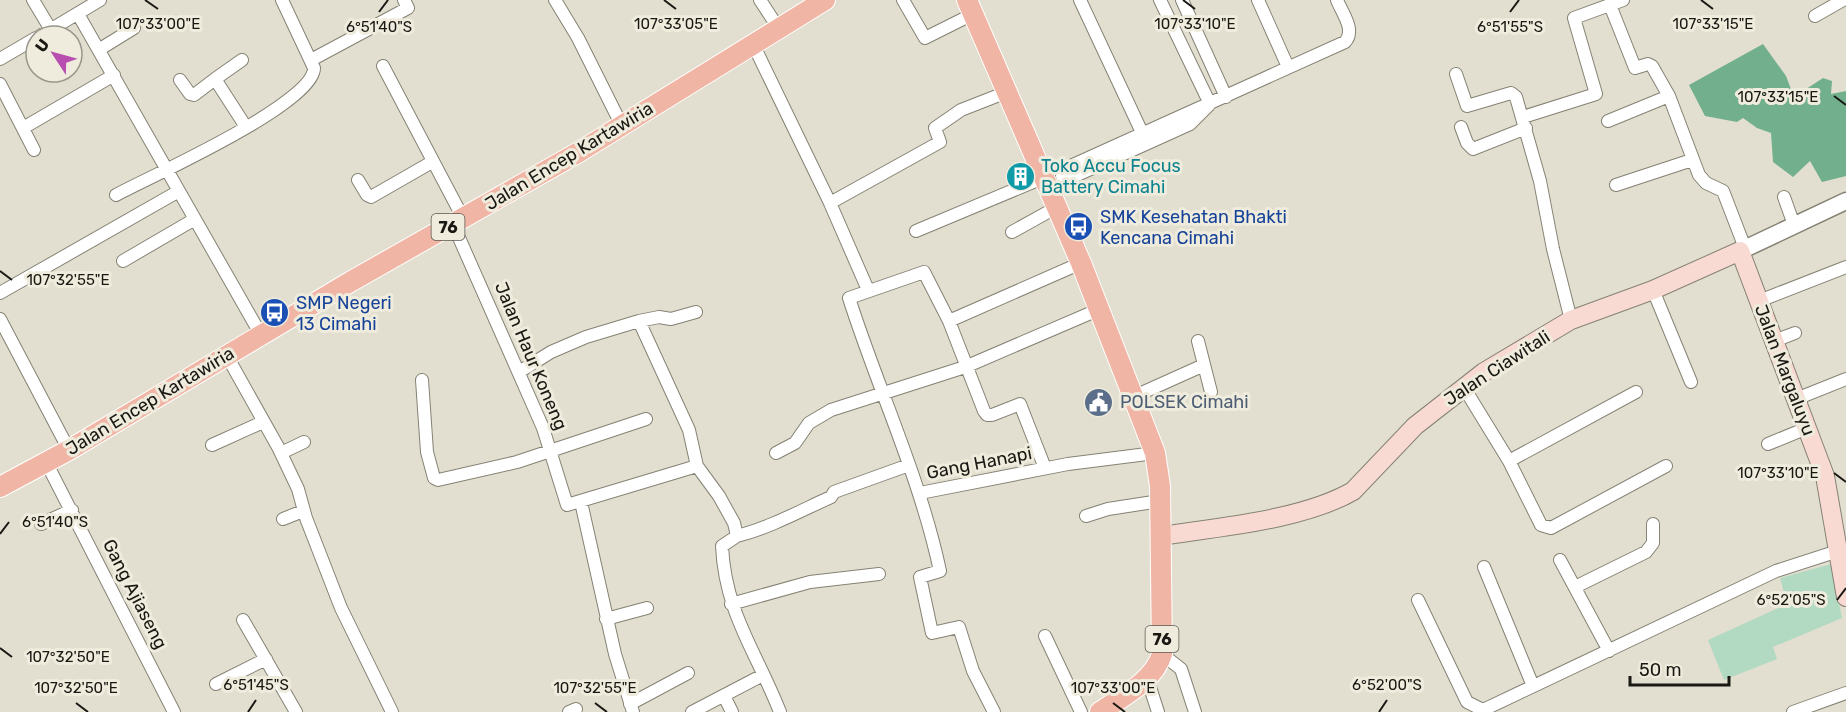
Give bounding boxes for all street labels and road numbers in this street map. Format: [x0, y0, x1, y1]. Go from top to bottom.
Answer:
street label: Jalan Encep Kartawiria [481, 97, 657, 215]
road number: 76 [432, 214, 464, 240]
street label: Jalan Haur Koneng [490, 279, 572, 433]
street label: Jalan Margaluyu [1750, 301, 1820, 439]
street label: Jalan Ciawitali [1440, 326, 1554, 410]
street label: Jalan Encep Kartawiria [62, 342, 238, 460]
street label: Gang Hanapi [924, 442, 1034, 484]
street label: Gang Ajiaseng [98, 535, 172, 653]
road number: 76 [1146, 626, 1178, 652]

